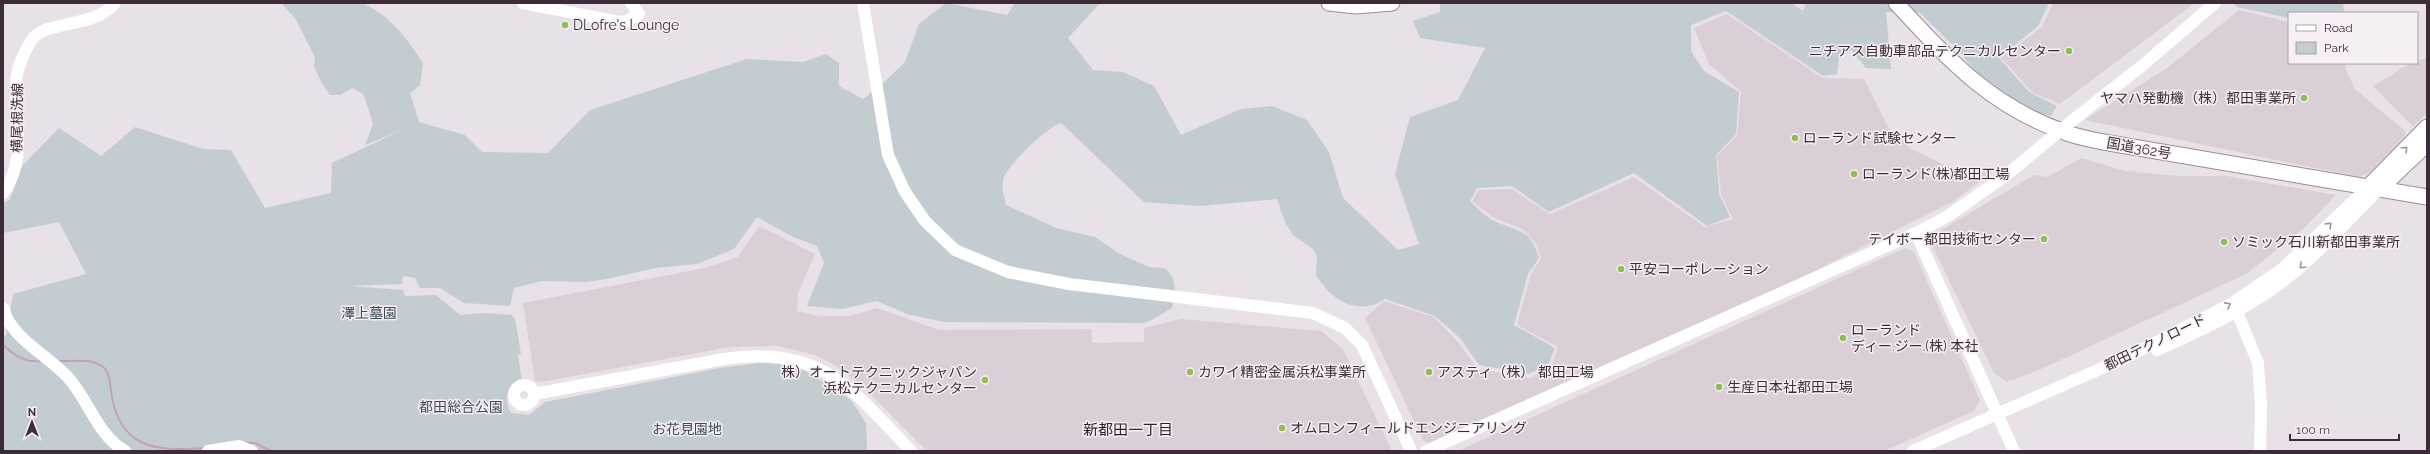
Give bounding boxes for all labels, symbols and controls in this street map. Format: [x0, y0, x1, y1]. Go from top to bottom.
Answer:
legend [2288, 12, 2418, 64]
place label: DLofre's Lounge [573, 17, 679, 33]
marker: DLofre's Lounge [560, 20, 570, 30]
text: Road [2324, 21, 2353, 35]
text: Park [2324, 41, 2349, 55]
place label: ニチアス自動車部品テクニカルセンター [1809, 43, 2061, 59]
marker: ニチアス自動車部品テクニカルセンター [2064, 46, 2074, 56]
street label: 横尾根洗線 [8, 83, 26, 153]
place label: ヤマハ発動機（株）都田事業所 [2100, 90, 2296, 106]
marker: ヤマハ発動機（株）都田事業所 [2299, 93, 2309, 103]
place label: ローランド試験センター [1803, 130, 1957, 146]
marker: ローランド試験センター [1790, 133, 1800, 143]
street label: 国道362号 [2105, 134, 2173, 162]
one-way arrow [2400, 146, 2408, 154]
place label: ローランド(株)都田工場 [1862, 166, 2010, 182]
marker: ローランド(株)都田工場 [1849, 169, 1859, 179]
one-way arrow [2324, 222, 2332, 230]
place label: テイボー都田技術センター [1868, 231, 2036, 247]
marker: テイボー都田技術センター [2039, 234, 2049, 244]
place label: ソミック石川新都田事業所 [2232, 234, 2400, 250]
marker: ソミック石川新都田事業所 [2219, 237, 2229, 247]
place label: 平安コーポレーション [1629, 261, 1769, 277]
one-way arrow [2299, 261, 2307, 269]
marker: 平安コーポレーション [1616, 264, 1626, 274]
one-way arrow [2224, 303, 2231, 310]
park label: 澤上墓園 [341, 305, 397, 321]
street label: 都田テクノロード [2102, 310, 2208, 374]
place label: ローランド ディー.ジー.(株) 本社 [1851, 322, 1978, 354]
marker: ローランド ディー.ジー.(株) 本社 [1838, 333, 1848, 343]
place label: 株）オートテクニックジャパン 浜松テクニカルセンター [781, 364, 977, 396]
place label: カワイ精密金属浜松事業所 [1198, 364, 1366, 380]
place label: アスティ（株） 都田工場 [1437, 364, 1594, 380]
marker: カワイ精密金属浜松事業所 [1185, 367, 1195, 377]
marker: アスティ（株） 都田工場 [1424, 367, 1434, 377]
marker: 株）オートテクニックジャパン 浜松テクニカルセンター [980, 375, 990, 385]
place label: 生産日本社都田工場 [1727, 379, 1853, 395]
marker: 生産日本社都田工場 [1714, 382, 1724, 392]
park label: 都田総合公園 [419, 399, 503, 415]
north arrow [12, 402, 52, 442]
text: N [28, 406, 36, 419]
scale bar [2290, 416, 2399, 442]
place label: オムロンフィールドエンジニアリング [1290, 420, 1527, 436]
park label: お花見園地 [652, 421, 722, 437]
district label: 新都田一丁目 [1083, 421, 1173, 439]
marker: オムロンフィールドエンジニアリング [1277, 423, 1287, 433]
text: 100 m [2296, 423, 2330, 437]

